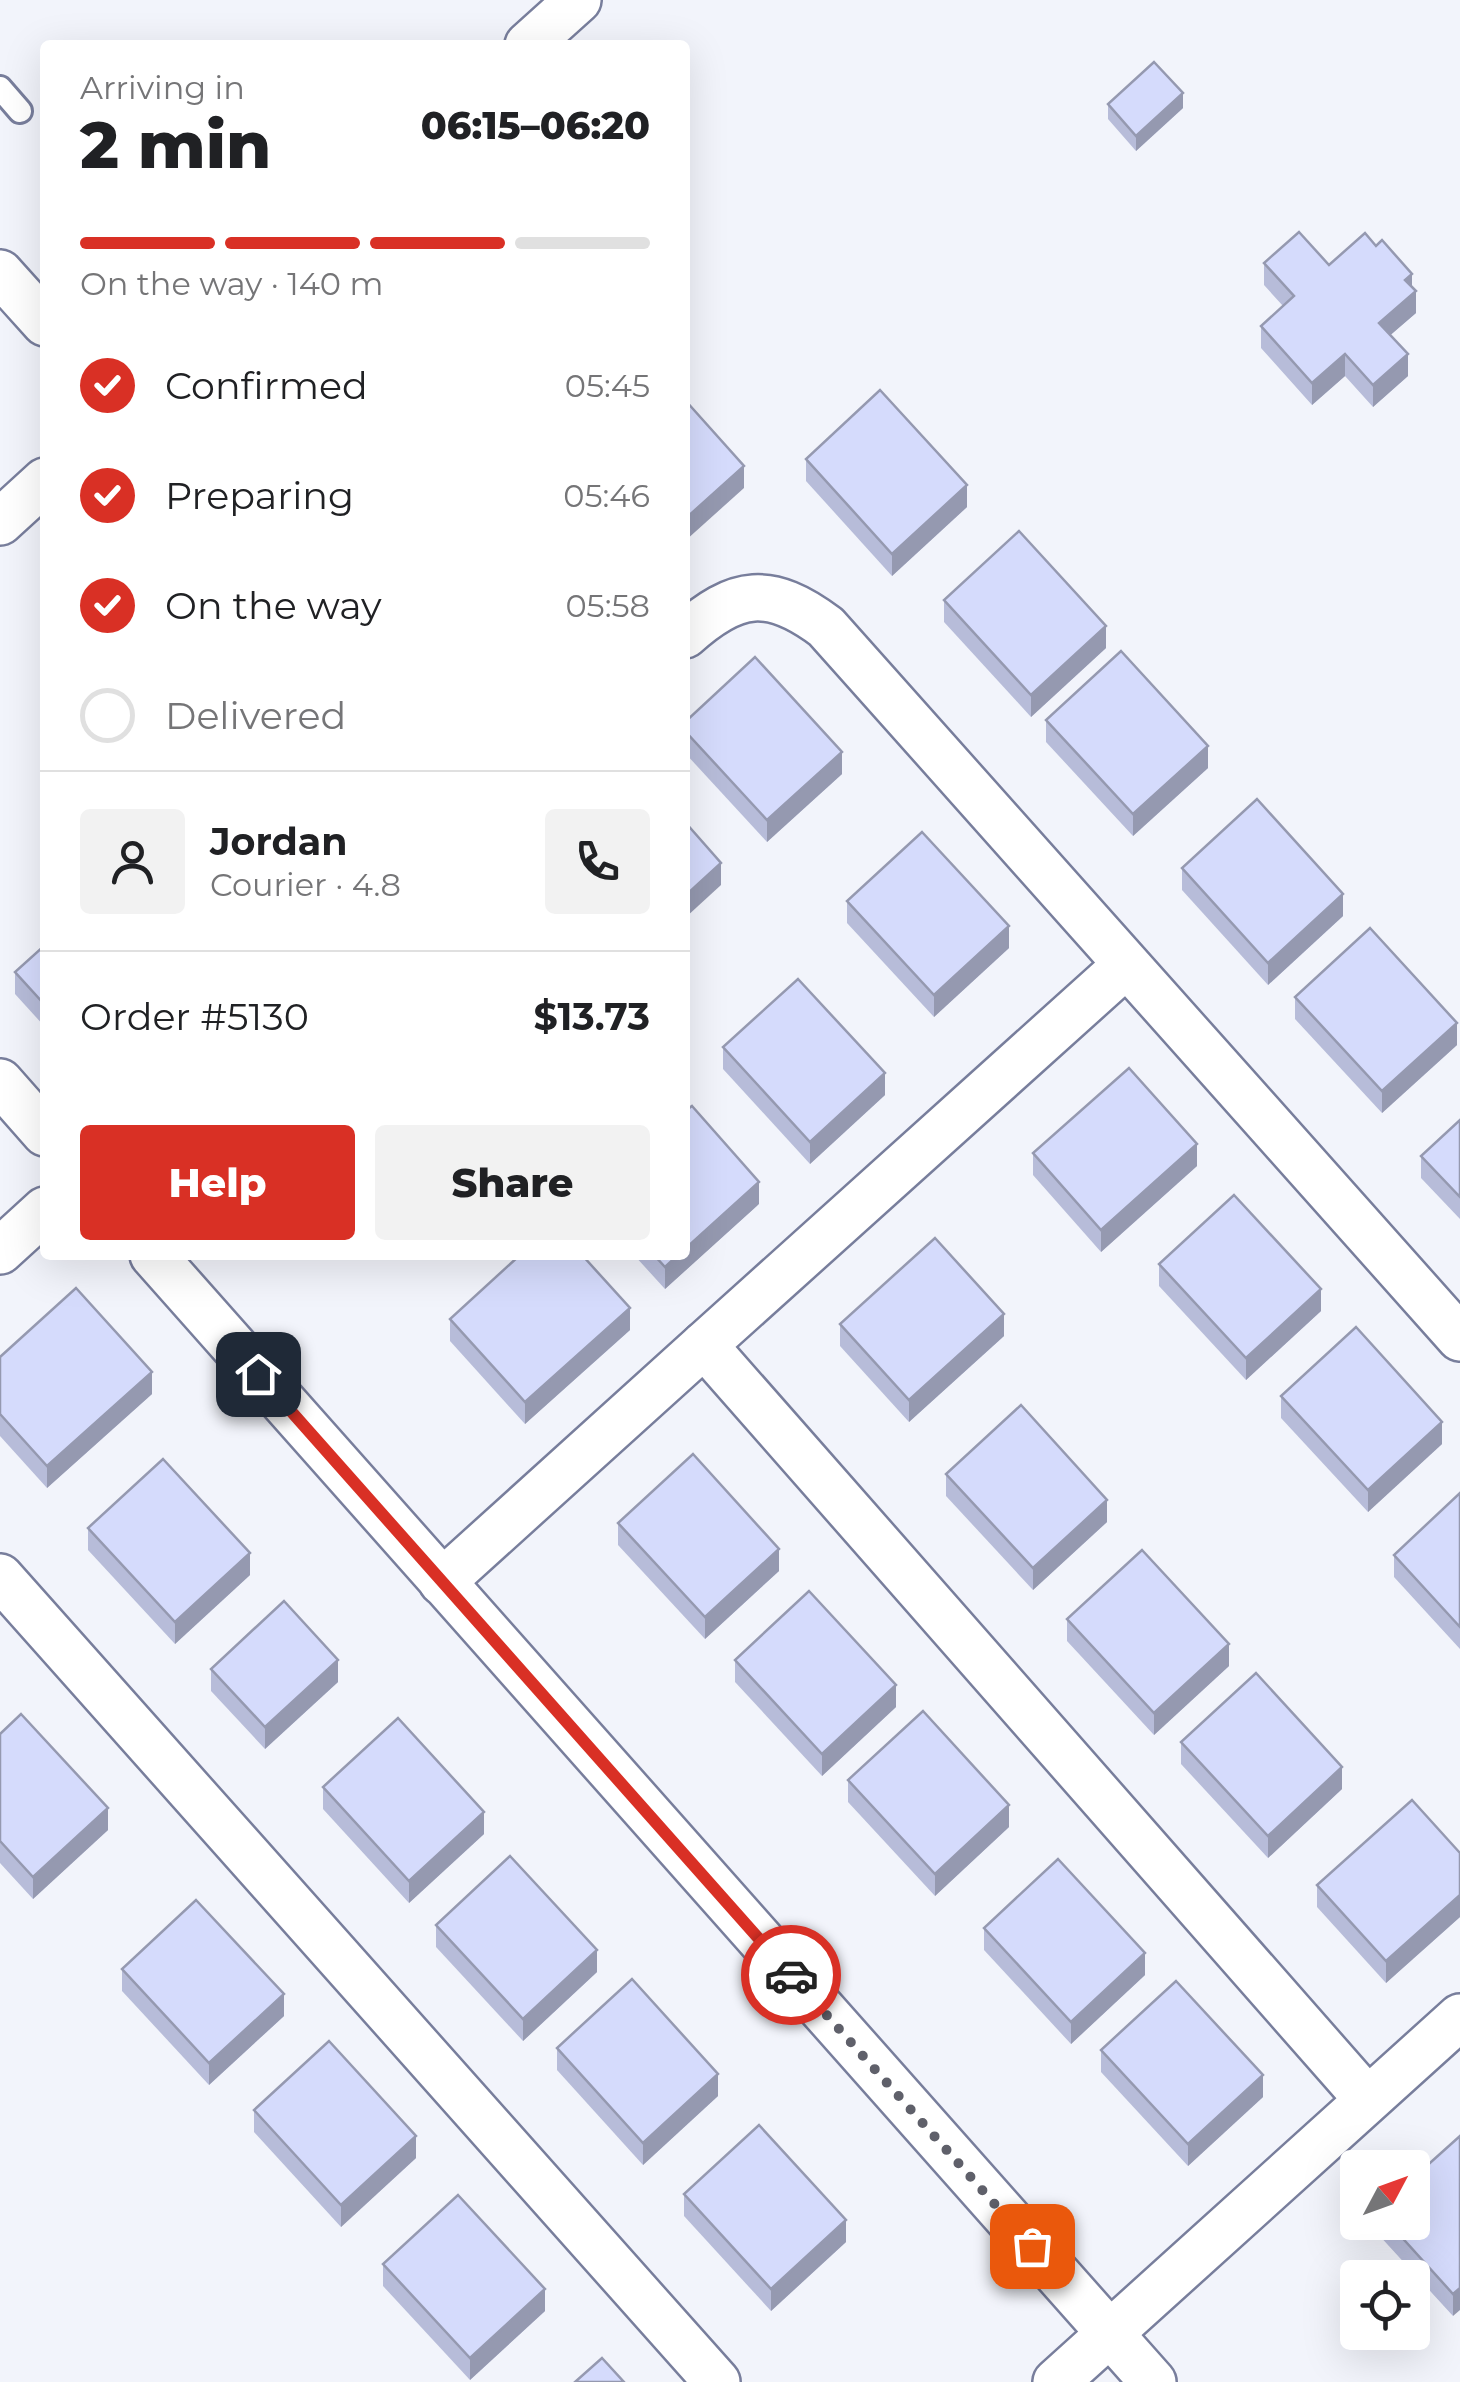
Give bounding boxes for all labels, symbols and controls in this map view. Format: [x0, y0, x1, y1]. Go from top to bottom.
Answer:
text: Arriving in [80, 68, 245, 107]
text: 06:15–06:20 [421, 102, 650, 149]
text: 2 min [80, 105, 271, 184]
text: On the way · 140 m [80, 264, 383, 303]
icon: check [80, 358, 135, 413]
text: Confirmed [165, 362, 368, 409]
text: 05:45 [565, 366, 650, 405]
icon: check [80, 468, 135, 523]
text: Preparing [165, 472, 354, 519]
text: 05:46 [563, 476, 650, 515]
icon: check [80, 578, 135, 633]
text: On the way [165, 582, 382, 629]
text: 05:58 [565, 586, 650, 625]
text: Delivered [165, 692, 346, 739]
button: person [80, 809, 185, 914]
button: phone [545, 809, 650, 914]
text: Jordan [210, 818, 348, 865]
text: Courier · 4.8 [210, 865, 401, 904]
text: Order #5130 [80, 993, 309, 1040]
text: $13.73 [534, 993, 650, 1040]
button: Help [80, 1125, 355, 1240]
button: Share [375, 1125, 650, 1240]
pin [216, 1332, 301, 1417]
icon: home [231, 1347, 286, 1402]
courier [741, 1925, 841, 2025]
icon: car [764, 1948, 819, 2003]
north arrow [1340, 2150, 1430, 2240]
map controls [1340, 2150, 1430, 2350]
pin [990, 2204, 1075, 2289]
icon: bag [1005, 2219, 1060, 2274]
button: locate [1340, 2260, 1430, 2350]

